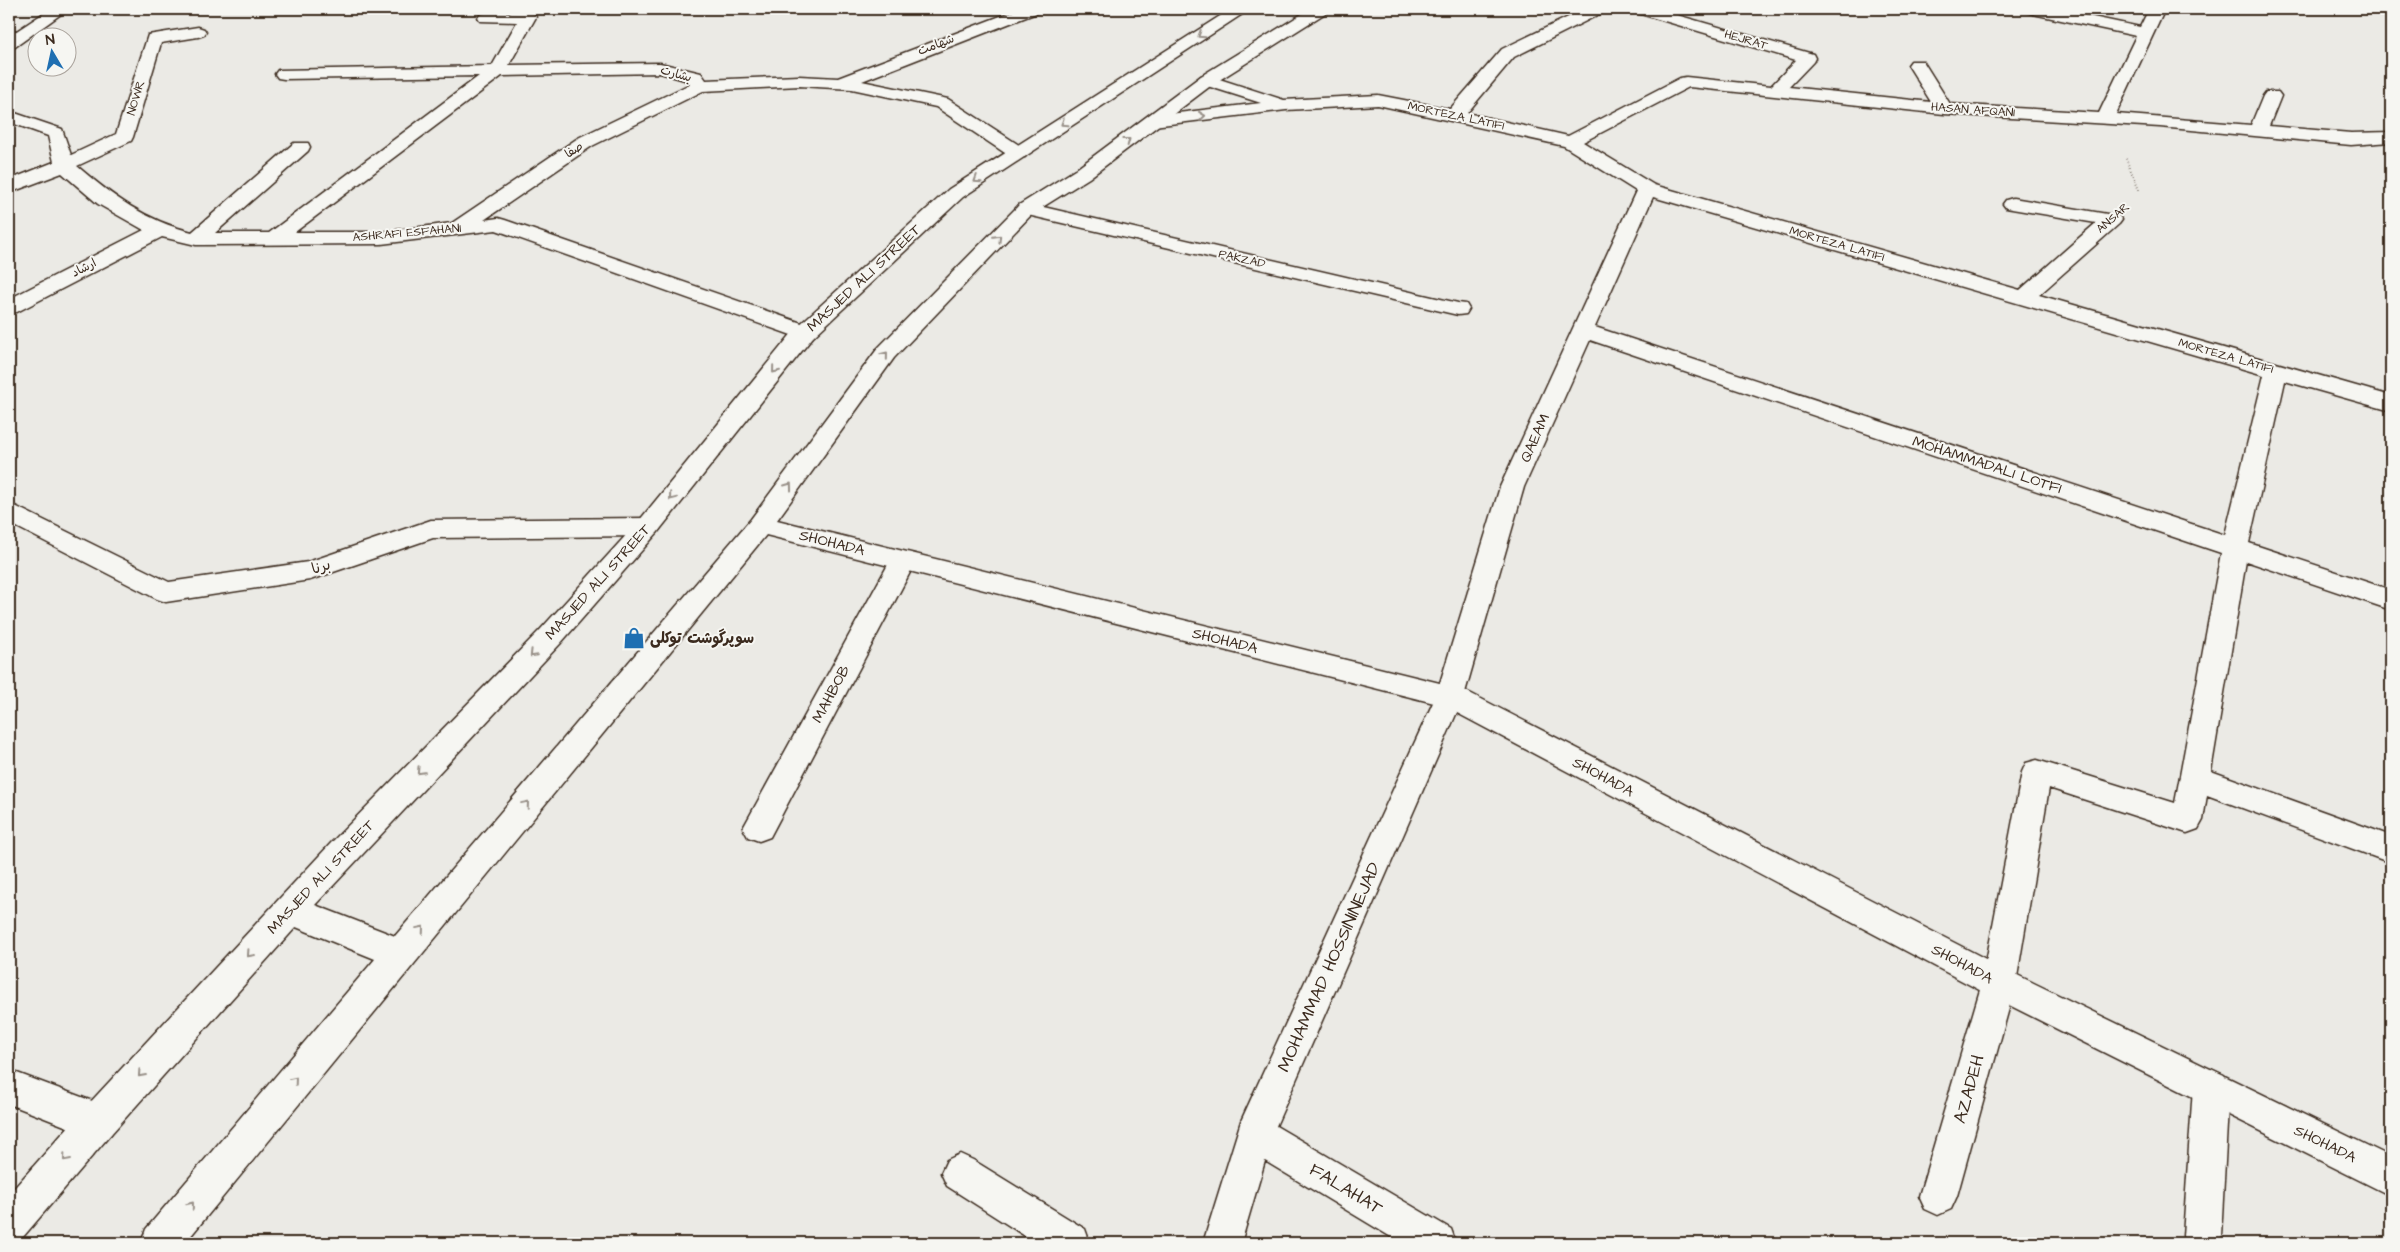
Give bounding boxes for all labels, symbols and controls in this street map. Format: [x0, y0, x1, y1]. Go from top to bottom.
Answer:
street label: HEJRAT [1722, 26, 1770, 54]
north arrow [28, 28, 78, 78]
one-way arrow [1197, 29, 1207, 38]
text: N [44, 30, 56, 51]
street label: شهامت [915, 30, 957, 60]
street label: بشارت [658, 61, 694, 87]
street label: NOWR [123, 79, 149, 117]
street label: MORTEZA LATIFI [1406, 97, 1506, 135]
street label: HASAN AFQANI [1930, 99, 2016, 121]
one-way arrow [1198, 111, 1206, 122]
one-way arrow [1061, 117, 1070, 126]
street label: صفا [561, 138, 587, 162]
one-way arrow [1121, 138, 1130, 146]
one-way arrow [973, 173, 982, 183]
street label: ANSAR [2093, 199, 2133, 237]
street label: MASJED ALI STREET [802, 219, 926, 337]
street label: ASHRAFI ESFAHANI [352, 220, 462, 246]
street label: MORTEZA LATIFI [1787, 222, 1887, 266]
one-way arrow [992, 235, 1001, 244]
street label: PAKZAD [1217, 245, 1267, 273]
street label: ارشاد [69, 255, 99, 281]
street label: MORTEZA LATIFI [2176, 334, 2276, 378]
one-way arrow [879, 352, 887, 361]
one-way arrow [772, 364, 780, 373]
street label: QAEAM [1515, 410, 1555, 466]
street label: MOHAMMADALI LOTFI [1910, 431, 2064, 499]
one-way arrow [783, 482, 792, 492]
one-way arrow [669, 491, 678, 500]
street label: MASJED ALI STREET [540, 519, 656, 644]
street label: SHOHADA [797, 525, 867, 561]
street label: برنا [309, 554, 333, 580]
street label: SHOHADA [1190, 623, 1260, 659]
shop icon: سوپرگوشت توکلی [621, 625, 647, 651]
place label: سوپرگوشت توکلی [650, 628, 754, 649]
one-way arrow [530, 649, 539, 658]
street label: MAHBOB [807, 661, 855, 727]
street label: SHOHADA [1569, 752, 1638, 802]
one-way arrow [417, 765, 426, 774]
one-way arrow [520, 801, 529, 810]
street label: MASJED ALI STREET [262, 815, 380, 939]
street label: MOHAMMAD HOSSININEJAD [1271, 858, 1387, 1076]
one-way arrow [415, 925, 424, 934]
street label: SHOHADA [1928, 939, 1997, 989]
one-way arrow [247, 949, 256, 958]
street label: AZADEH [1947, 1052, 1991, 1126]
one-way arrow [137, 1069, 146, 1078]
one-way arrow [289, 1077, 297, 1086]
street label: SHOHADA [2290, 1120, 2360, 1168]
one-way arrow [62, 1152, 71, 1161]
street label: FALAHAT [1305, 1157, 1388, 1221]
one-way arrow [185, 1202, 193, 1211]

